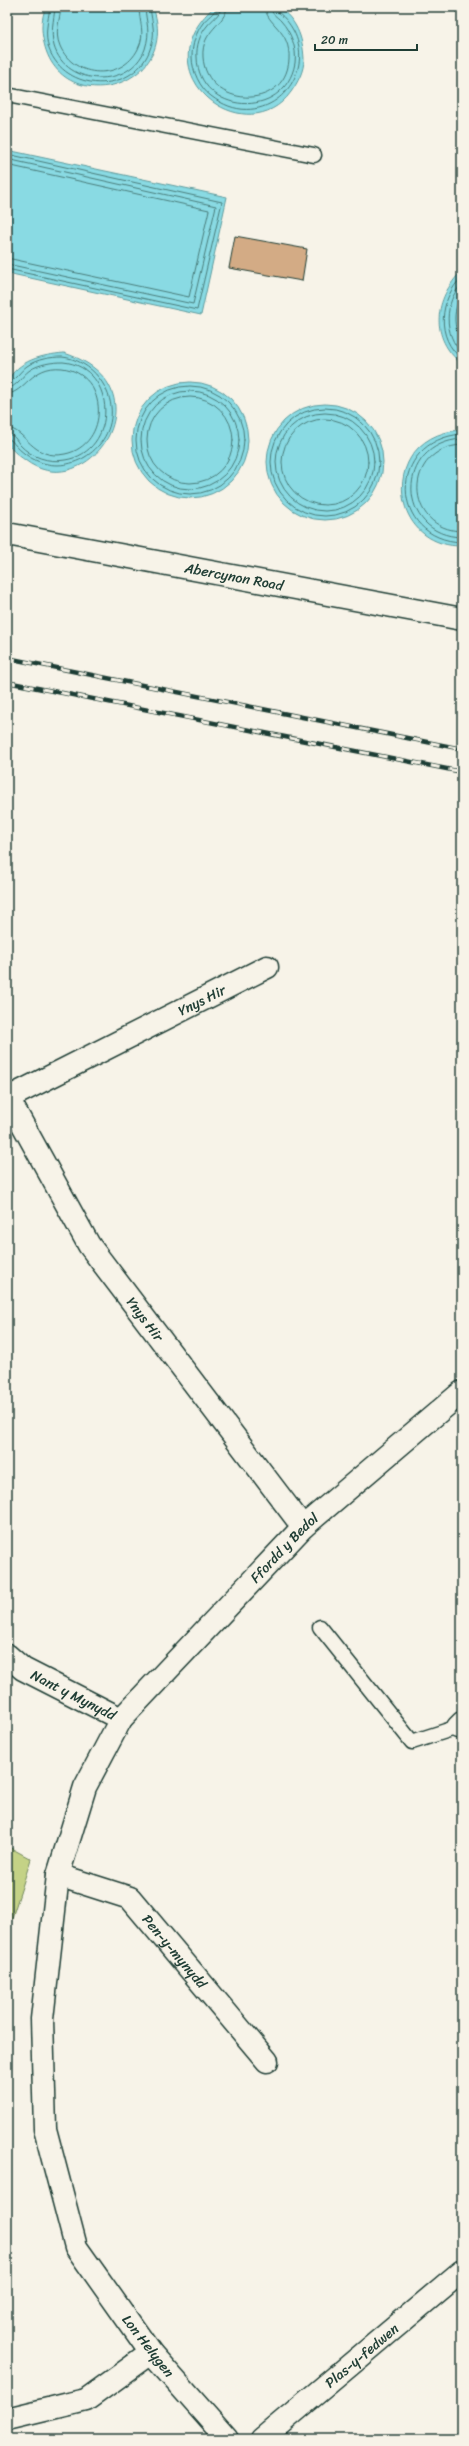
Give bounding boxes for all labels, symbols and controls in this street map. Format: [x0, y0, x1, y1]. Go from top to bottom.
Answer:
scale bar [315, 26, 417, 52]
text: 20 m [321, 29, 348, 51]
street label: Abercynon Road [182, 555, 287, 598]
street label: Ynys Hir [173, 977, 231, 1023]
street label: Ynys Hir [120, 1291, 171, 1348]
street label: Ffordd y Bedol [243, 1506, 325, 1589]
street label: Nant y Mynydd [26, 1663, 122, 1728]
street label: Pen-y-mynydd [136, 1908, 215, 1995]
street label: Lon Helygen [115, 2309, 181, 2383]
street label: Plas-y-fedwen [319, 2316, 405, 2394]

